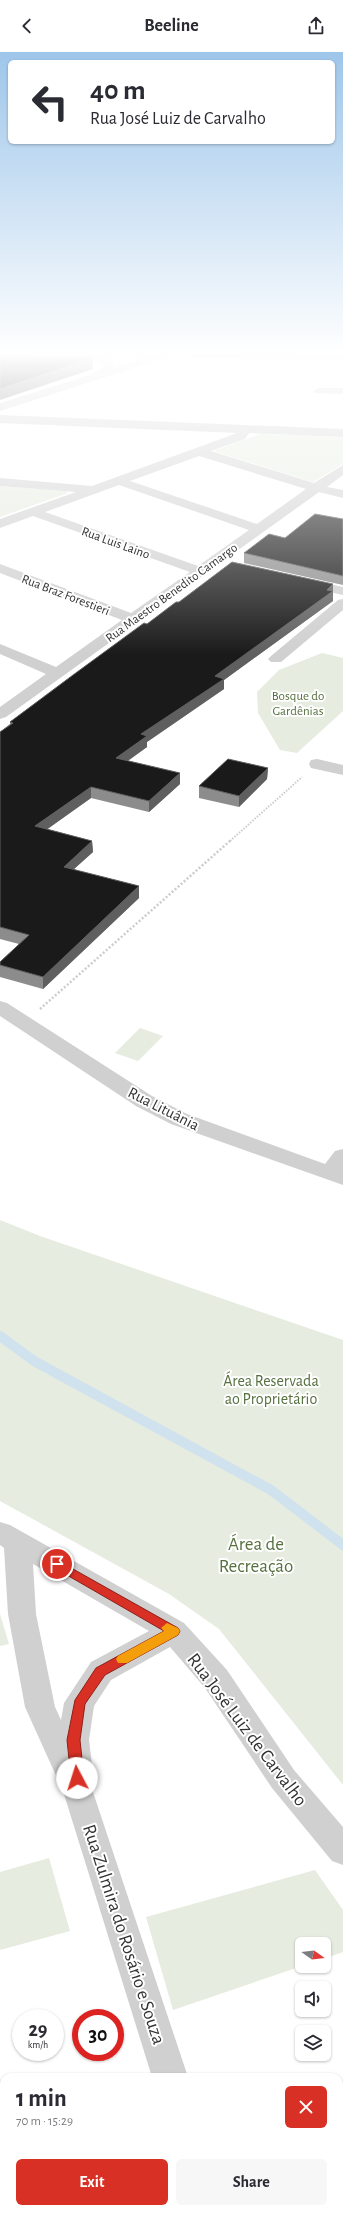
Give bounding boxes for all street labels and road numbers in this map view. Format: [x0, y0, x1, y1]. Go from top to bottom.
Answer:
street label: Rua Luis Laino [80, 525, 151, 562]
street label: Rua Maestro Benedito Camargo [104, 541, 240, 645]
street label: Rua Braz Forestieri [20, 573, 111, 618]
street label: Rua Lituânia [125, 1084, 202, 1134]
street label: Rua José Luiz de Carvalho [183, 1650, 310, 1810]
street label: Rua Zulmira do Rosário e Souza [79, 1822, 168, 2047]

